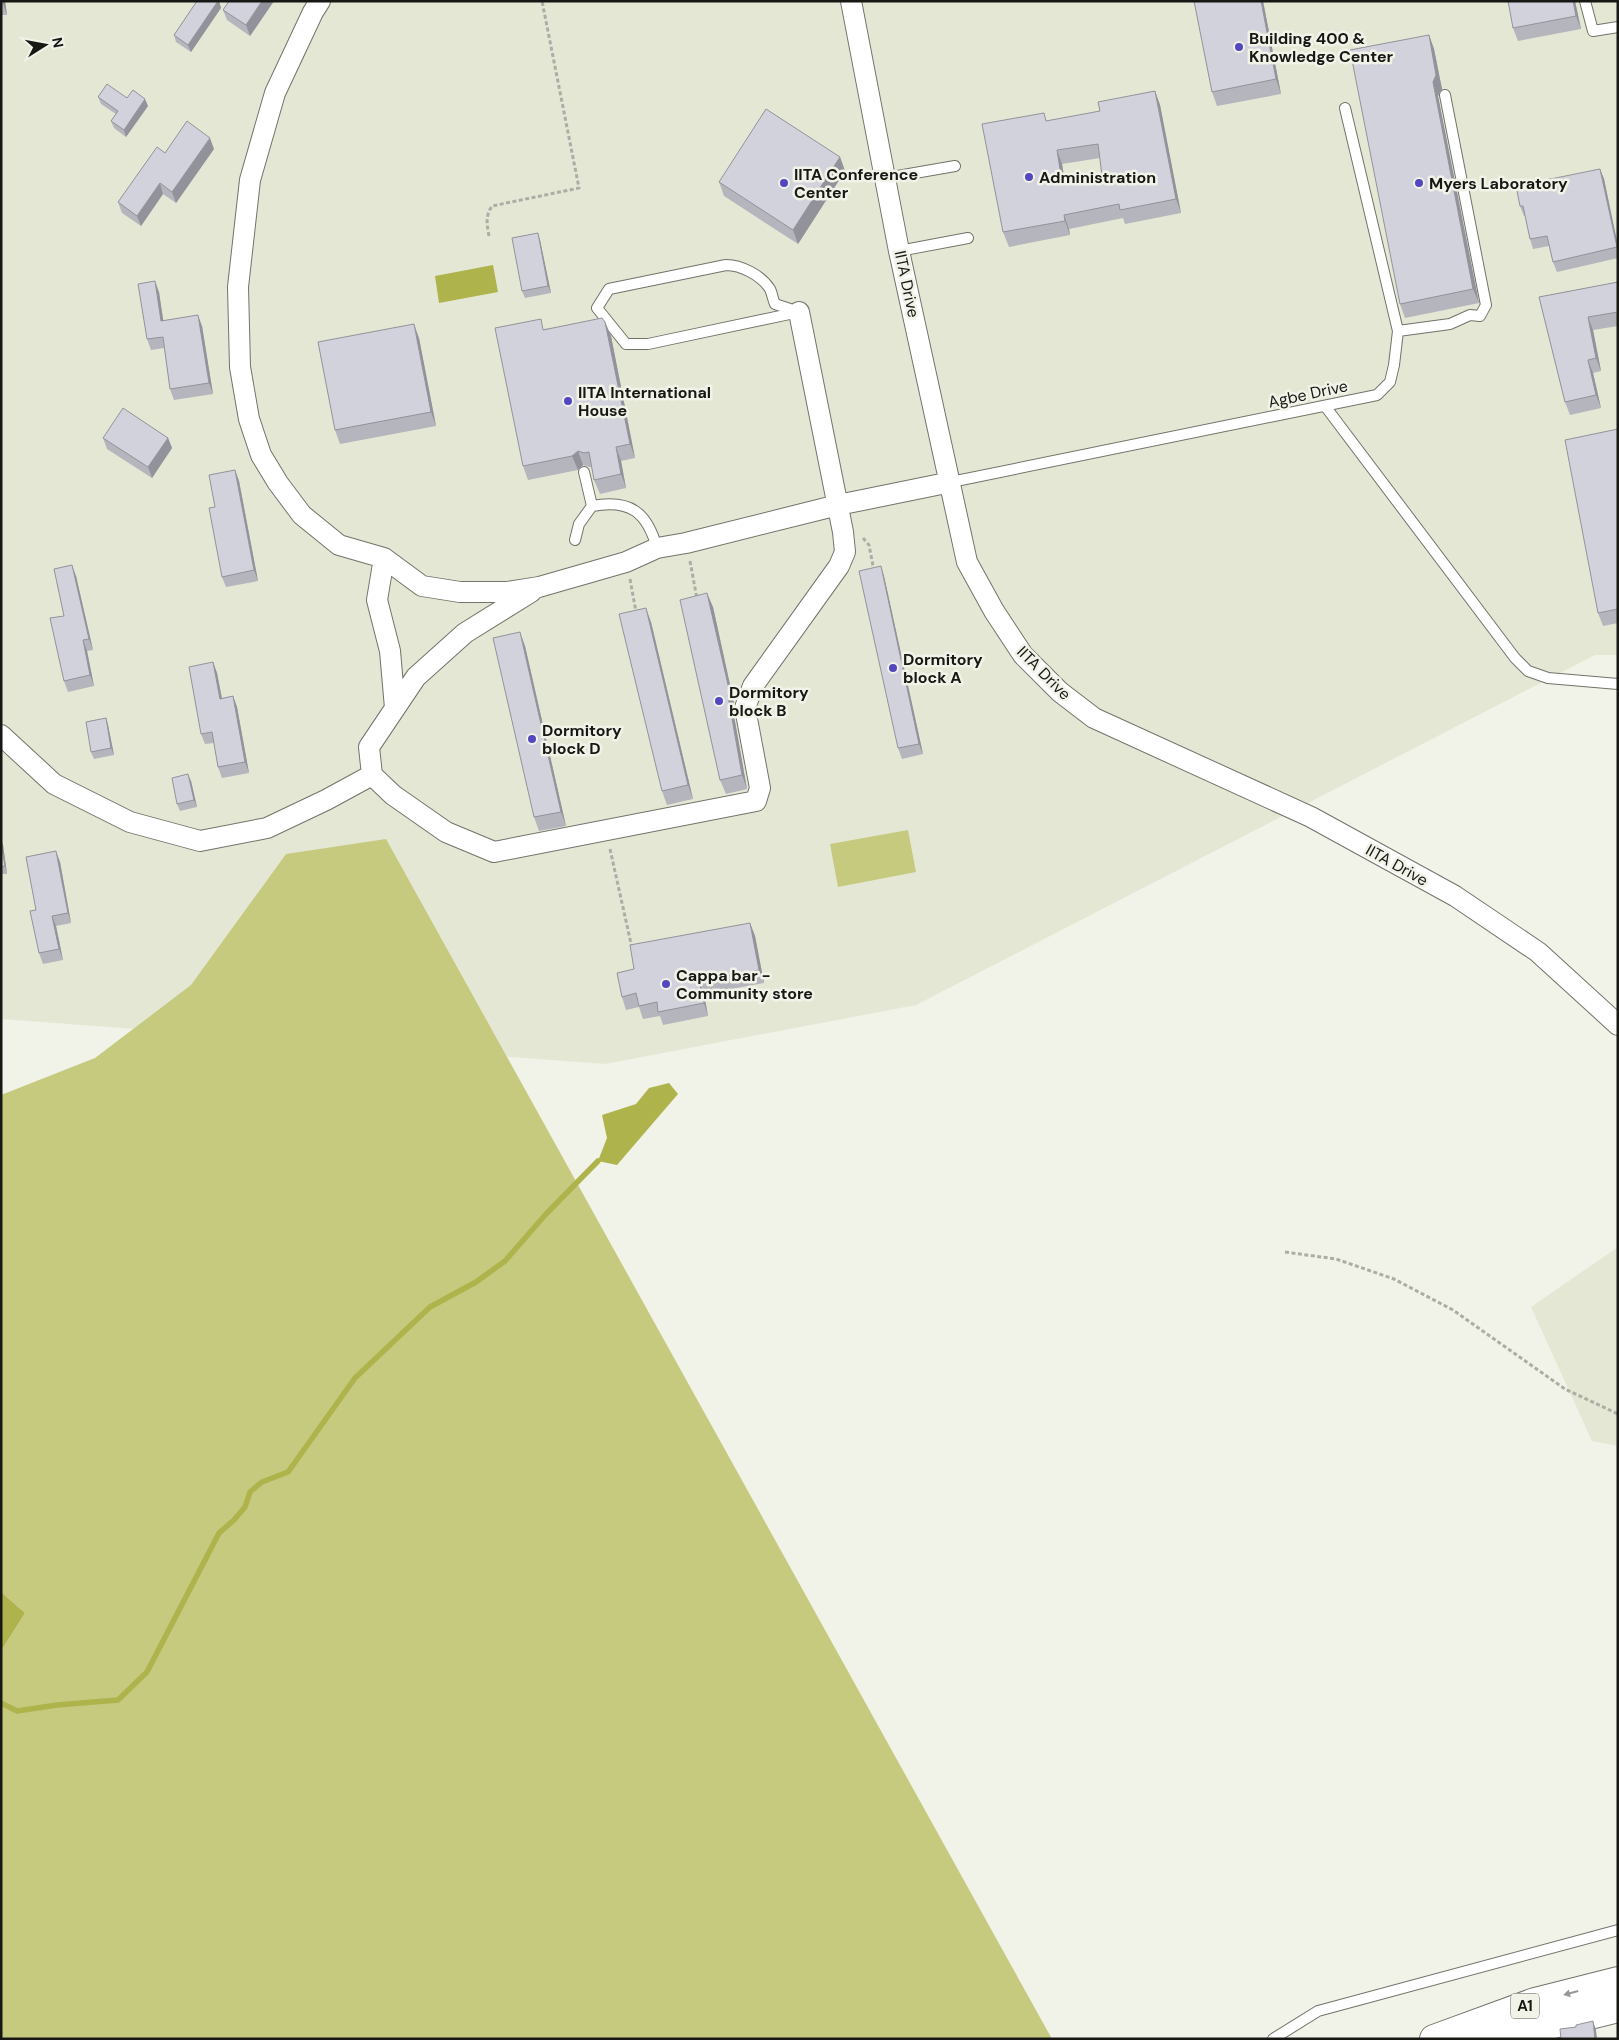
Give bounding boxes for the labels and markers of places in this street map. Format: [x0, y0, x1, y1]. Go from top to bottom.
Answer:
place label: Building 400 & Knowledge Center [1249, 28, 1394, 67]
marker: Building 400 & Knowledge Center [1233, 41, 1245, 53]
place label: IITA Conference Center [794, 164, 918, 203]
place label: Administration [1039, 167, 1156, 188]
marker: Administration [1023, 171, 1035, 183]
place label: Myers Laboratory [1429, 173, 1568, 194]
marker: IITA Conference Center [778, 177, 790, 189]
marker: Myers Laboratory [1413, 177, 1425, 189]
place label: IITA International House [578, 382, 711, 421]
marker: IITA International House [562, 395, 574, 407]
place label: Dormitory block A [903, 649, 983, 688]
marker: Dormitory block A [887, 662, 899, 674]
place label: Dormitory block B [729, 682, 809, 721]
marker: Dormitory block B [713, 695, 725, 707]
place label: Dormitory block D [542, 720, 622, 759]
marker: Dormitory block D [526, 733, 538, 745]
place label: Cappa bar - Community store [676, 965, 813, 1004]
marker: Cappa bar - Community store [660, 978, 672, 990]

